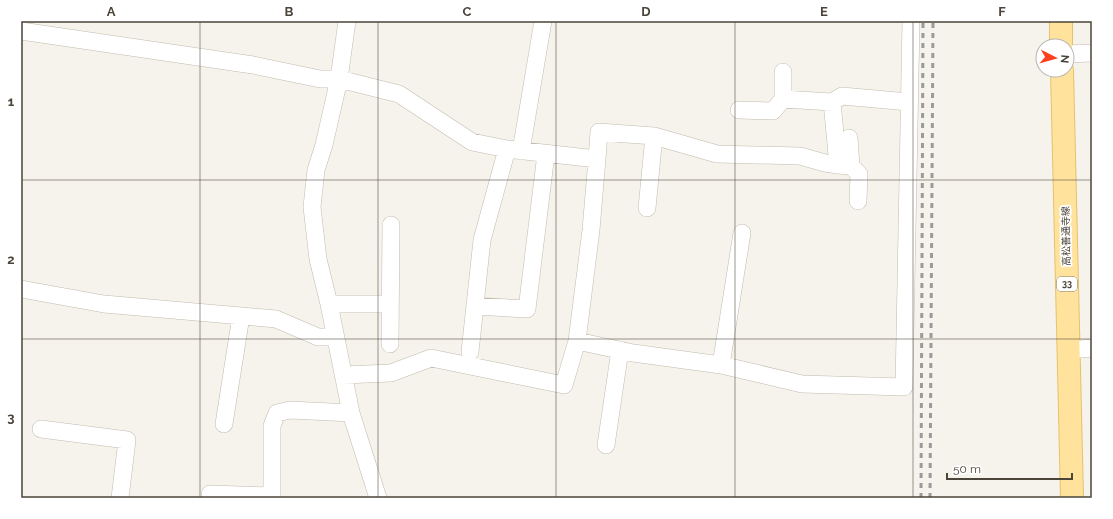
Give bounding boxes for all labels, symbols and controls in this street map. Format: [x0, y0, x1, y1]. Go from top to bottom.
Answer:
text: A [107, 4, 116, 19]
text: B [285, 4, 294, 19]
text: C [463, 4, 472, 19]
text: D [641, 4, 651, 19]
text: E [820, 4, 828, 19]
text: F [998, 4, 1006, 19]
north arrow [1035, 38, 1075, 78]
text: N [1058, 54, 1071, 64]
text: 1 [8, 94, 15, 109]
street label: 高松善通寺線 [1060, 206, 1072, 266]
text: 2 [7, 252, 15, 267]
road number: 33 [1057, 277, 1077, 291]
text: 3 [7, 410, 15, 425]
scale bar [947, 455, 1072, 481]
text: 50 m [953, 462, 981, 476]

